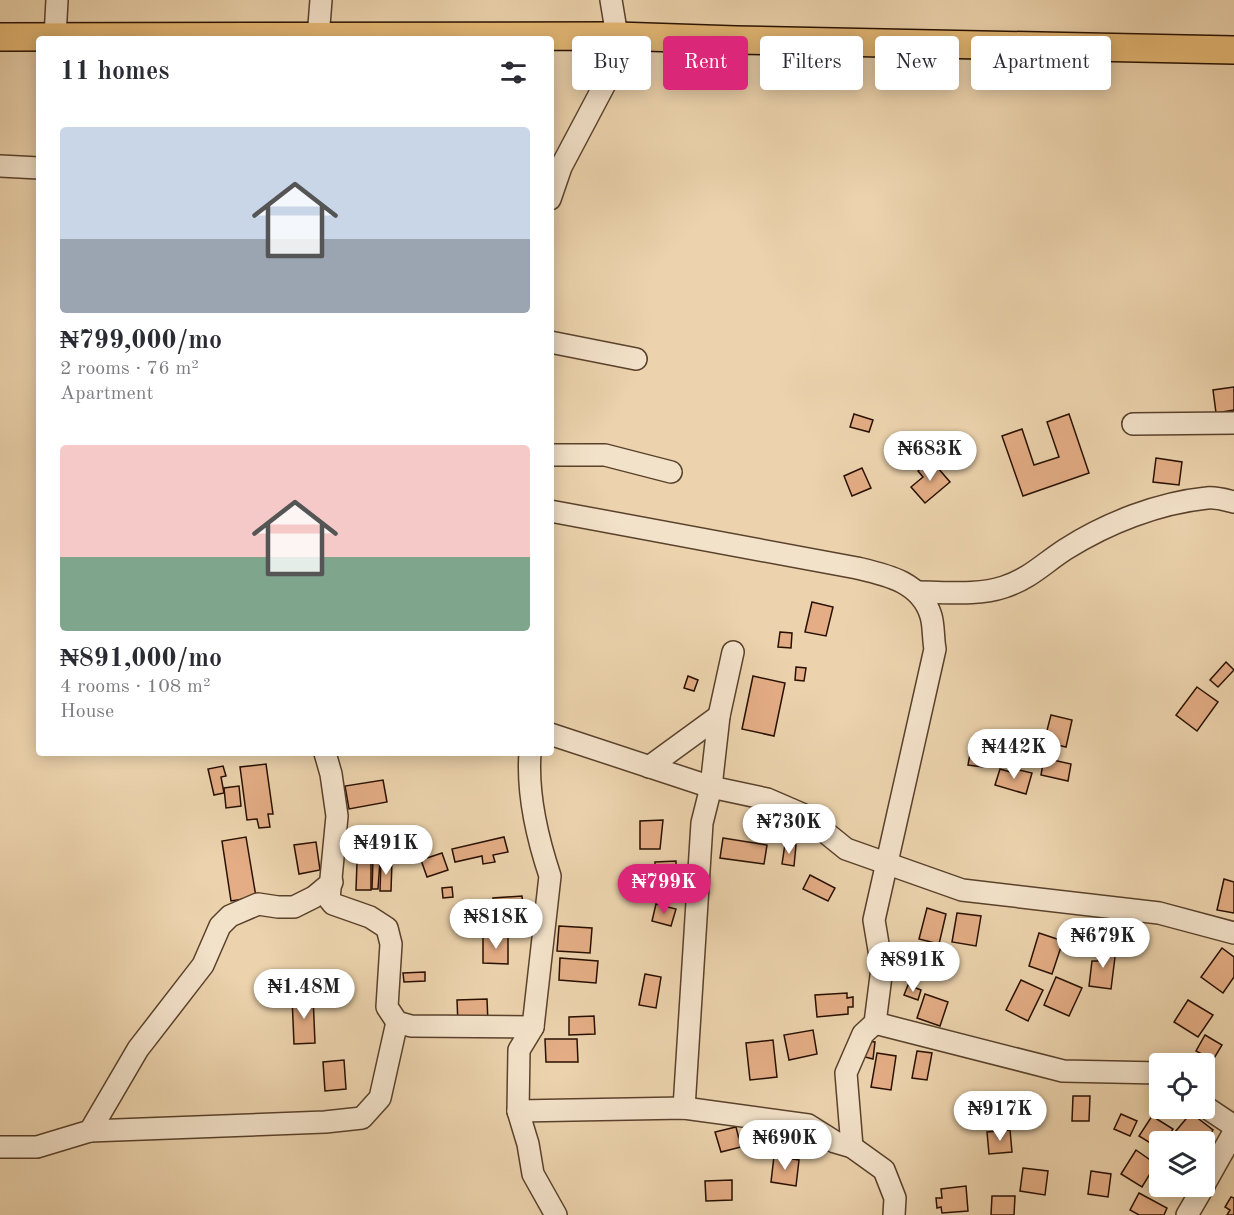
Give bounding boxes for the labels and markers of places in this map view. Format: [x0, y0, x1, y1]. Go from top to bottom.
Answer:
pin: ₦683K [888, 431, 972, 482]
pin: ₦442K [972, 729, 1056, 780]
pin: ₦730K [747, 804, 831, 855]
pin: ₦491K [344, 825, 428, 876]
pin: ₦799K [622, 864, 706, 915]
pin: ₦818K [454, 899, 538, 950]
pin: ₦679K [1061, 918, 1145, 969]
pin: ₦891K [871, 942, 955, 993]
pin: ₦1.48M [255, 969, 353, 1020]
pin: ₦917K [958, 1091, 1042, 1142]
pin: ₦690K [743, 1120, 827, 1171]

